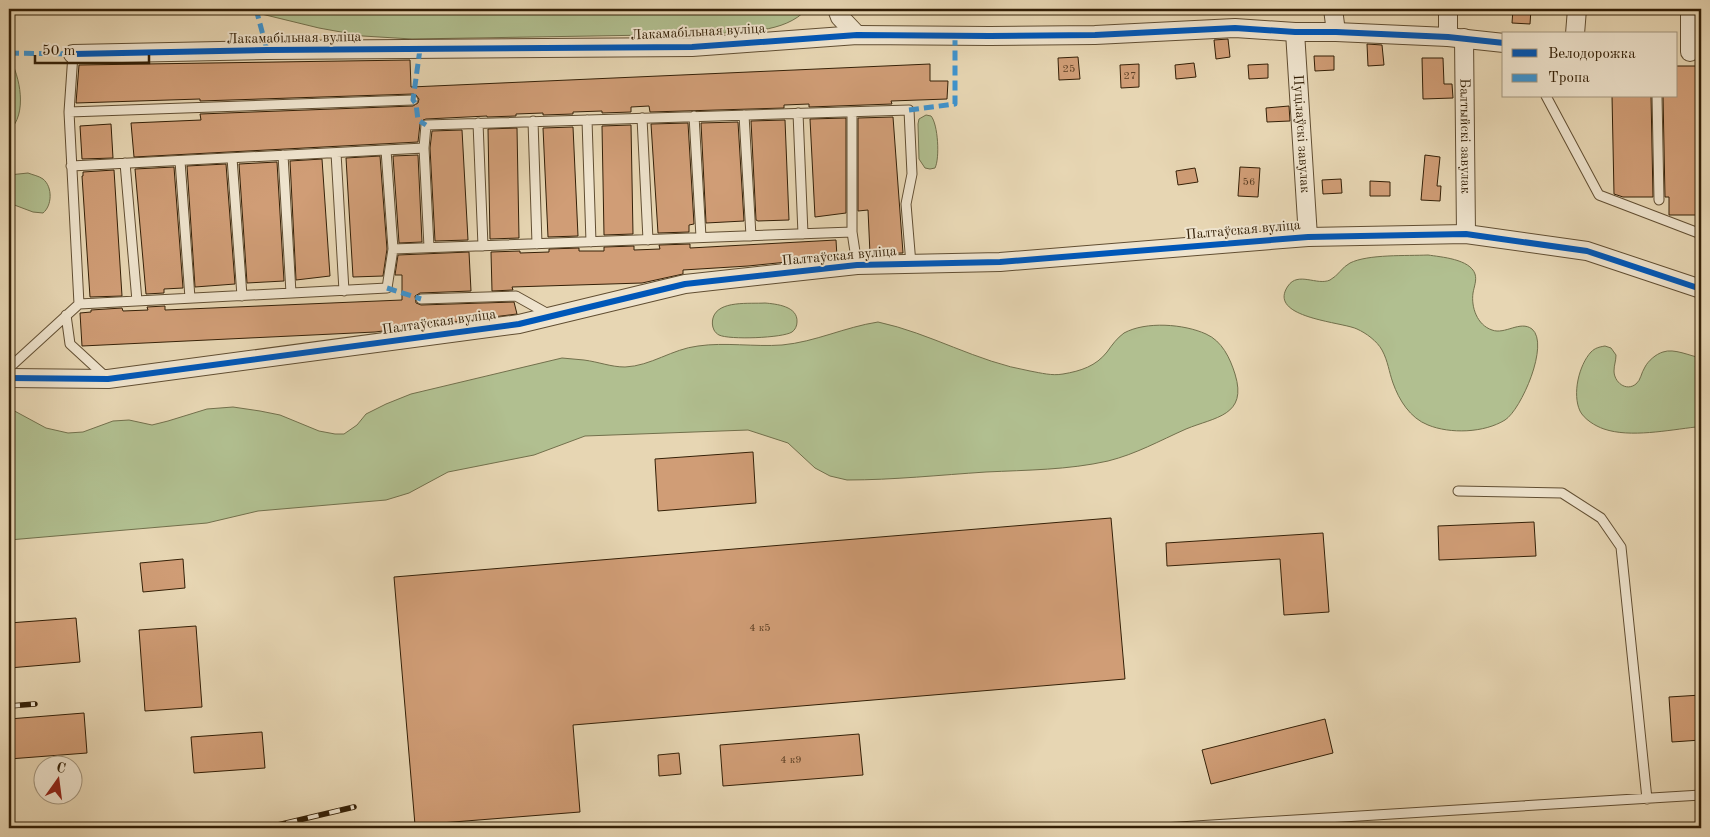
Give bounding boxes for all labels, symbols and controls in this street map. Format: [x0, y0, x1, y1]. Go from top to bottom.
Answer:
street label: Лакамабільная вуліца [630, 21, 766, 43]
street label: Лакамабільная вуліца [226, 30, 362, 46]
scale bar [35, 32, 149, 64]
legend [1502, 32, 1678, 98]
text: 50 m [42, 44, 76, 59]
text: Велодорожка [1548, 47, 1636, 62]
house number: 25 [1063, 64, 1075, 75]
house number: 27 [1124, 71, 1136, 82]
text: Тропа [1548, 71, 1590, 86]
street label: Пуцілаўскі завулак [1291, 74, 1312, 194]
street label: Балтыйскі завулак [1457, 78, 1473, 194]
house number: 56 [1243, 177, 1255, 188]
street label: Палтаўская вуліца [1185, 218, 1301, 242]
street label: Палтаўская вуліца [781, 244, 897, 268]
street label: Палтаўская вуліца [381, 307, 497, 337]
house number: 4 к5 [749, 623, 771, 634]
north arrow [32, 754, 82, 804]
house number: 4 к9 [780, 755, 802, 766]
text: С [55, 760, 67, 776]

